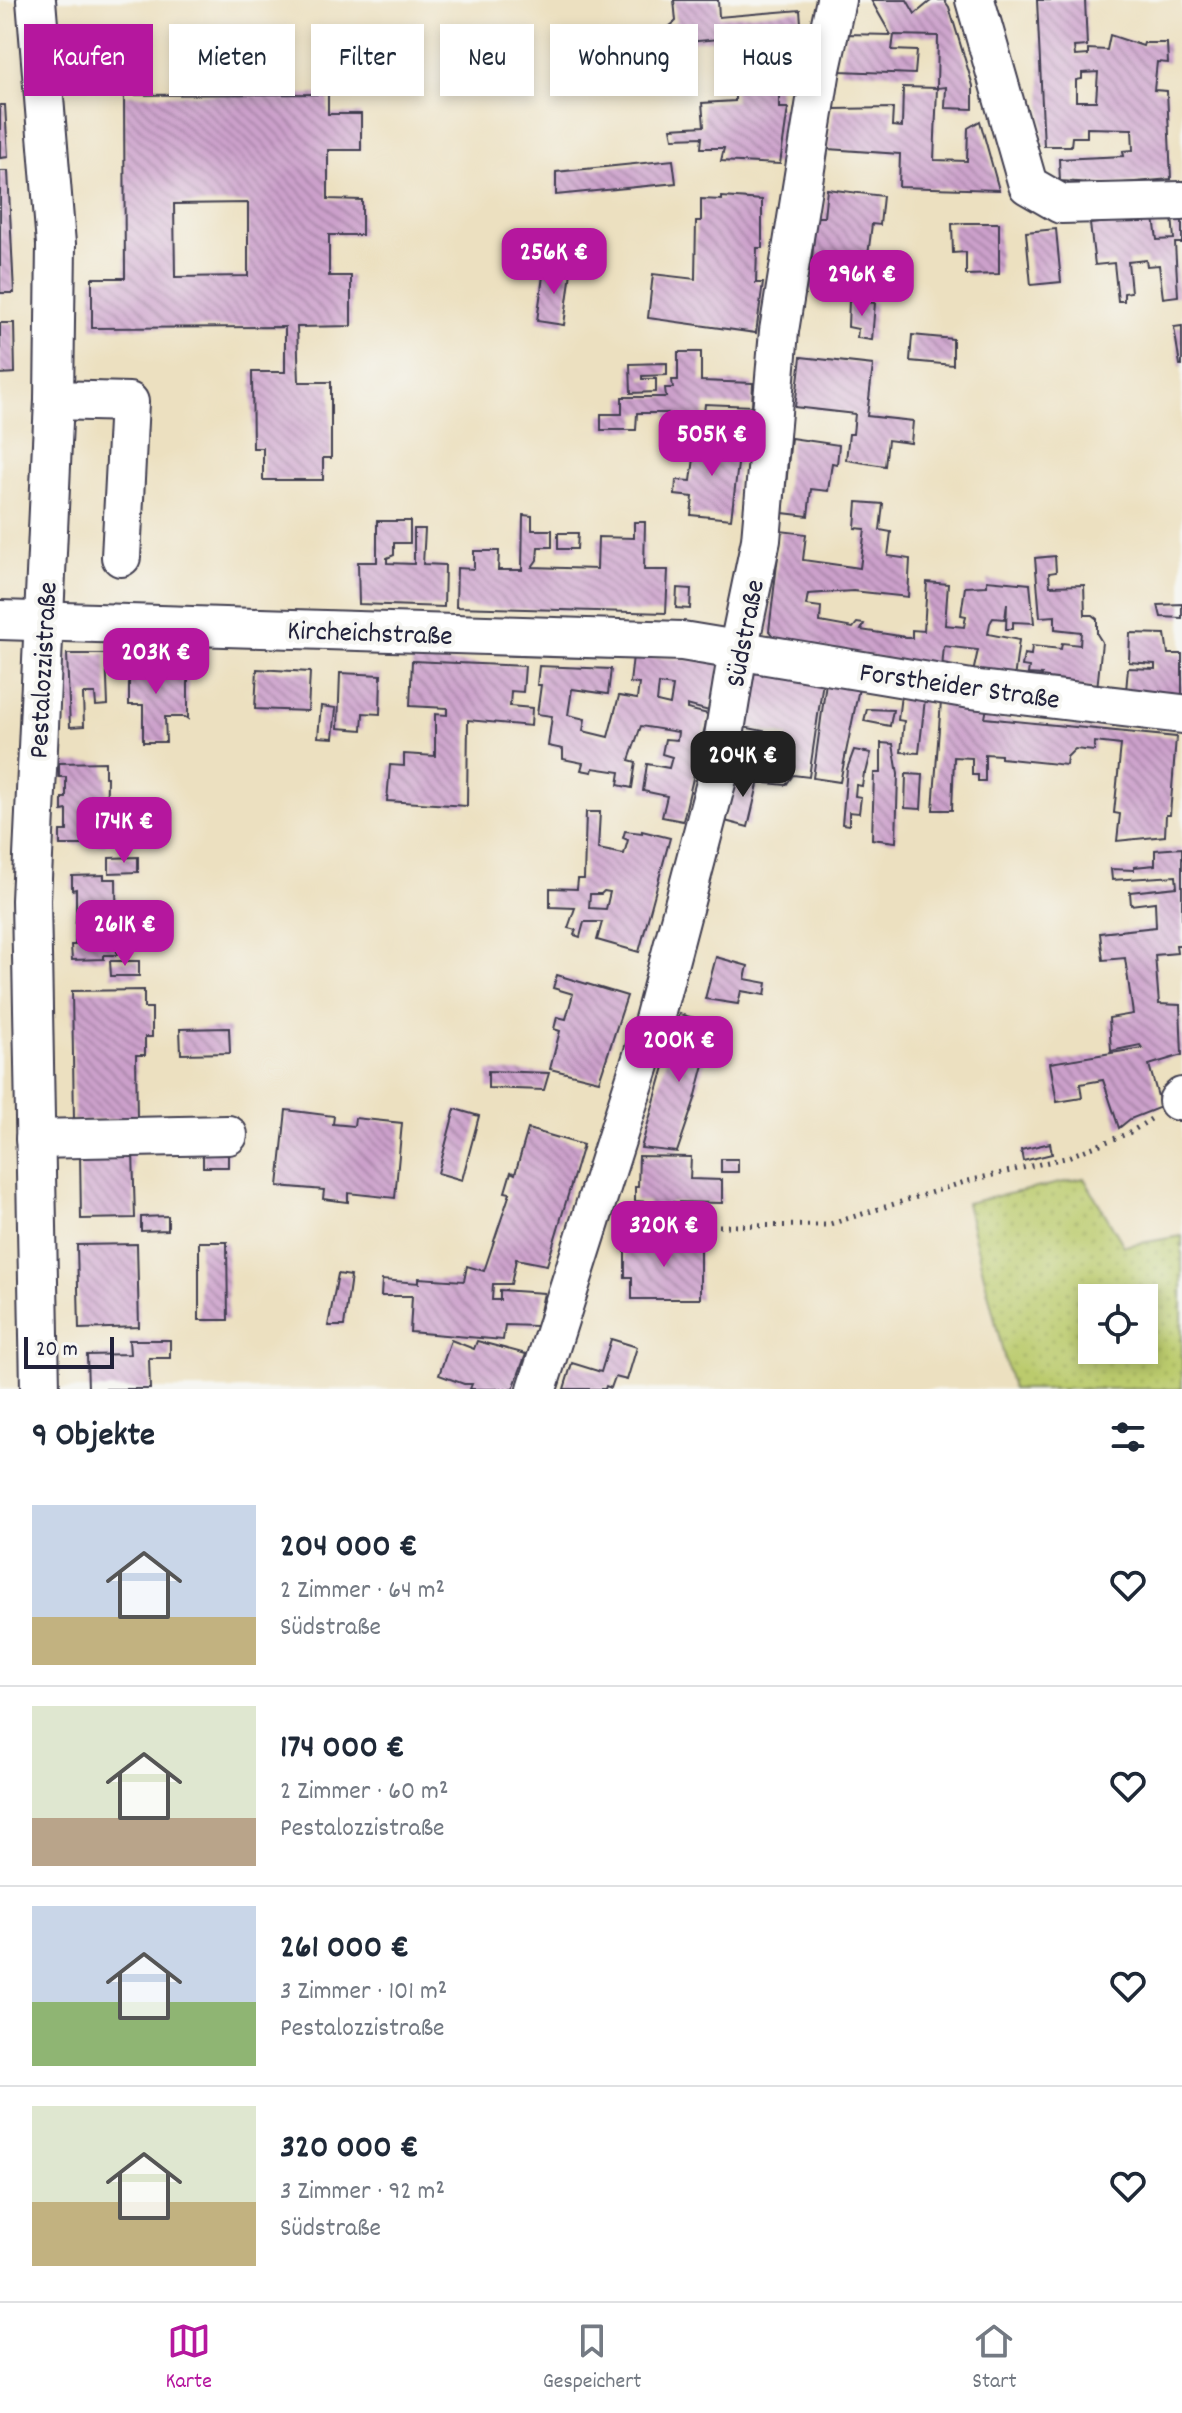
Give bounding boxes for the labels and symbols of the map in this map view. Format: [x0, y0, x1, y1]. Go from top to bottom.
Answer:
pin: 256K € [489, 228, 619, 296]
pin: 296K € [797, 250, 927, 318]
pin: 505K € [647, 410, 777, 478]
street label: Südstraße [718, 577, 778, 691]
street label: Pestalozzistraße [21, 581, 71, 760]
street label: Kircheichstraße [287, 613, 453, 659]
pin: 203K € [91, 628, 221, 696]
street label: Forstheider Straße [857, 655, 1062, 723]
pin: 204K € [678, 731, 808, 799]
pin: 174K € [59, 797, 189, 865]
pin: 261K € [60, 900, 190, 968]
pin: 200K € [614, 1016, 744, 1084]
pin: 320K € [599, 1201, 729, 1269]
scale bar [24, 1333, 114, 1369]

